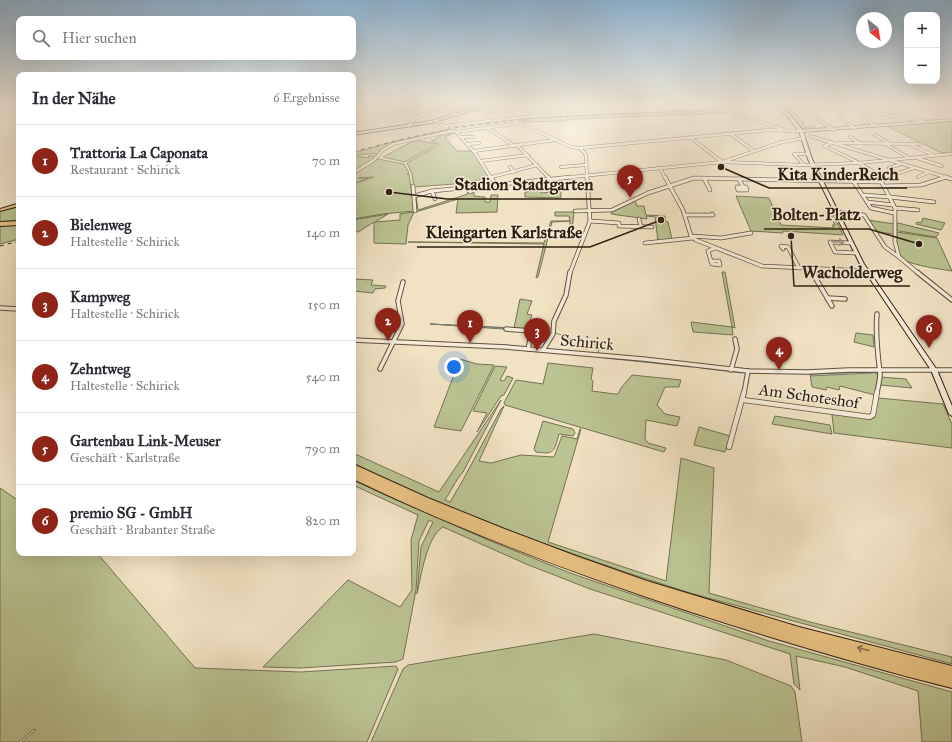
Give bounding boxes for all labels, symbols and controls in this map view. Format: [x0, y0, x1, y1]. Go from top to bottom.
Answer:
north arrow [856, 12, 892, 48]
map controls [904, 12, 940, 84]
button: + [904, 12, 940, 48]
search box [16, 16, 356, 60]
icon: search [30, 27, 52, 49]
text: Hier suchen [62, 29, 137, 47]
button: − [904, 48, 940, 84]
text: In der Nähe [32, 88, 116, 109]
text: 6 Ergebnisse [273, 90, 340, 106]
text: Trattoria La Caponata [70, 144, 208, 162]
text: 1 [42, 153, 48, 169]
text: 70 m [312, 153, 340, 169]
callout: Kita KinderReich [769, 159, 907, 188]
text: Restaurant · Schirick [70, 162, 180, 178]
text: Kita KinderReich [777, 164, 899, 185]
pin: 5 [617, 165, 643, 198]
callout: Stadion Stadtgarten [447, 170, 602, 199]
text: Stadion Stadtgarten [455, 174, 594, 195]
callout: Bolten-Platz [764, 200, 869, 229]
text: Bolten-Platz [771, 204, 861, 225]
text: Bielenweg [70, 216, 131, 234]
callout: Kleingarten Karlstraße [417, 218, 590, 247]
text: Kleingarten Karlstraße [426, 222, 582, 243]
text: 2 [42, 225, 48, 241]
text: 140 m [306, 225, 340, 241]
text: Haltestelle · Schirick [70, 234, 180, 250]
one-way arrow [831, 238, 844, 246]
callout: Wacholderweg [794, 257, 910, 286]
text: Wacholderweg [802, 262, 903, 283]
text: Kampweg [70, 288, 130, 306]
text: 3 [42, 297, 48, 313]
text: 150 m [308, 297, 340, 313]
text: Haltestelle · Schirick [70, 306, 180, 322]
pin: 2 [375, 308, 401, 341]
pin: 1 [457, 310, 483, 343]
pin: 6 [916, 315, 942, 348]
pin: 3 [524, 318, 550, 351]
street label: Schirick [559, 330, 615, 354]
pin: 4 [766, 337, 792, 370]
your location [444, 357, 464, 377]
text: Zehntweg [70, 360, 130, 378]
text: 4 [41, 369, 49, 385]
text: 540 m [306, 369, 340, 385]
text: Haltestelle · Schirick [70, 378, 180, 394]
street label: Am Schoteshof [757, 379, 863, 413]
text: Gartenbau Link-Meuser [70, 432, 221, 450]
text: 5 [42, 441, 48, 457]
text: 790 m [305, 441, 340, 457]
text: Geschäft · Karlstraße [70, 450, 180, 466]
text: premio SG - GmbH [70, 504, 192, 522]
text: 6 [42, 513, 48, 529]
text: 820 m [305, 513, 340, 529]
text: Geschäft · Brabanter Straße [70, 522, 215, 538]
one-way arrow [856, 645, 869, 653]

